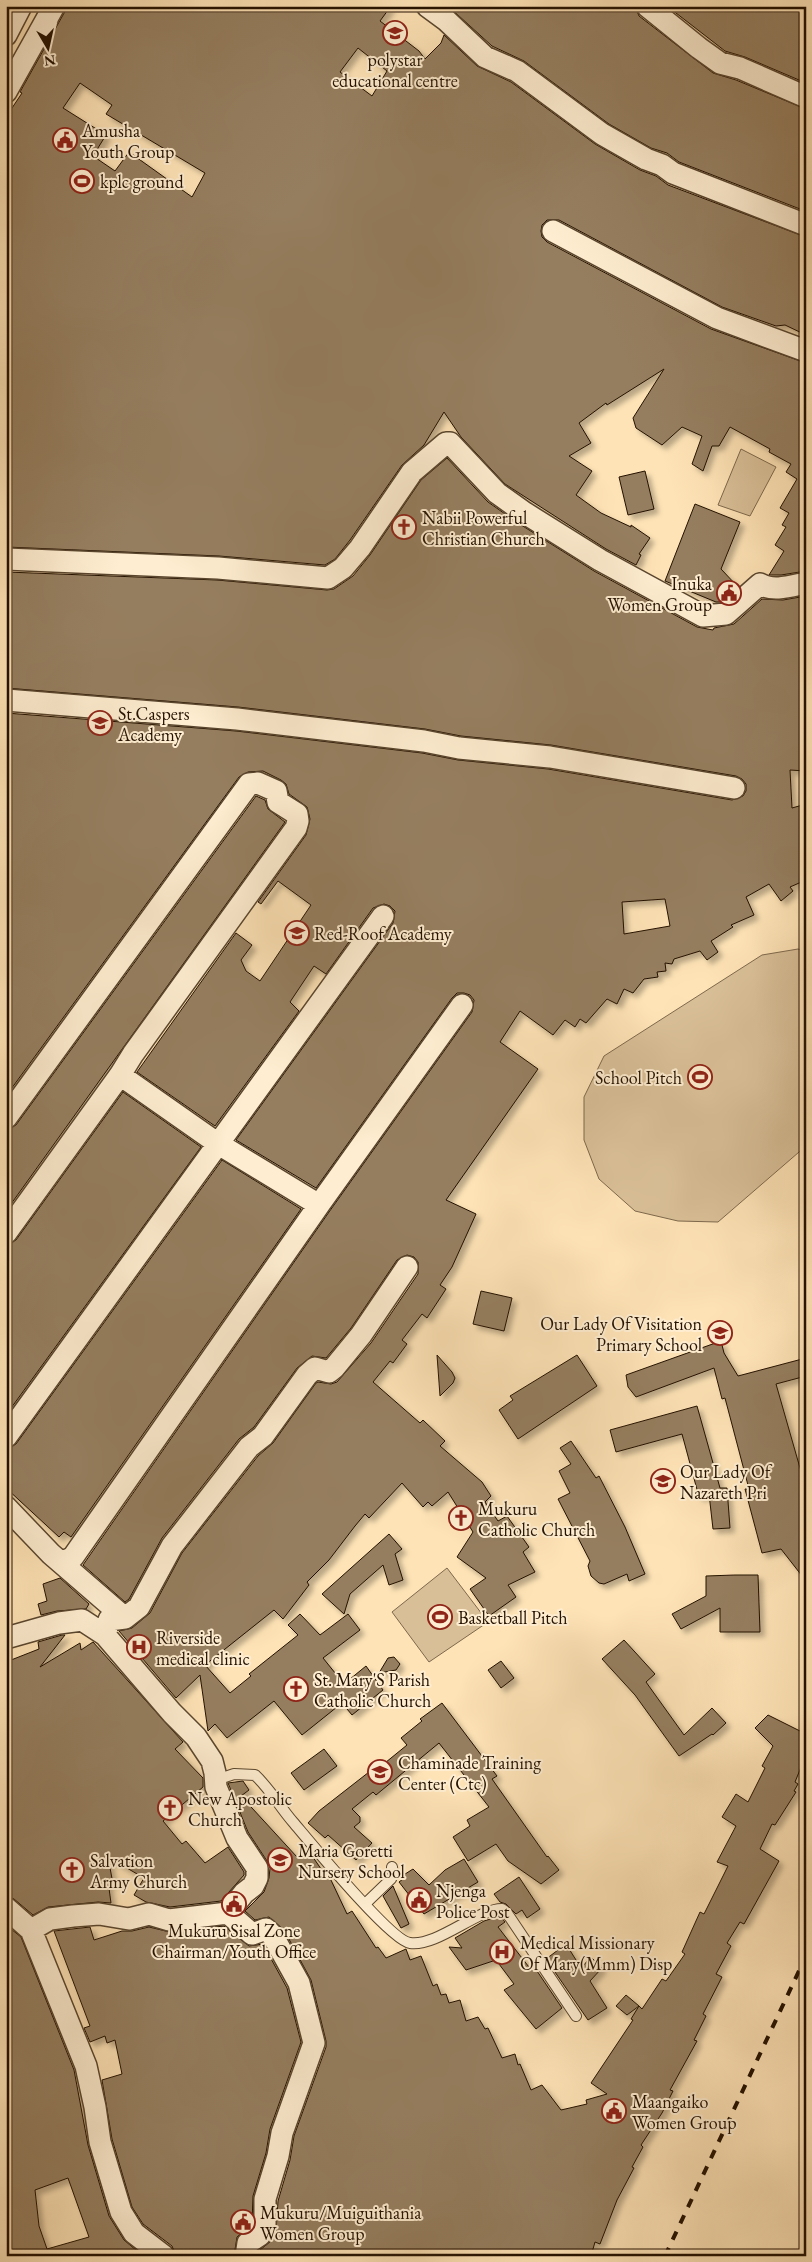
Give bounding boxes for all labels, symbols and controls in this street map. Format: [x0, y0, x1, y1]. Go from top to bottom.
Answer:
school or university icon: polystar educational centre [382, 20, 408, 46]
north arrow [22, 22, 72, 72]
place label: polystar educational centre [332, 48, 458, 92]
text: N [42, 51, 57, 71]
place label: Amusha Youth Group [81, 119, 174, 163]
public building icon: Amusha Youth Group [52, 127, 78, 153]
sports icon: kplc ground [69, 168, 95, 194]
place label: kplc ground [100, 170, 185, 193]
place label: Nabii Powerful Christian Church [422, 506, 545, 550]
church icon: Nabii Powerful Christian Church [391, 514, 417, 540]
place label: Inuka Women Group [607, 572, 713, 616]
public building icon: Inuka Women Group [716, 580, 742, 606]
place label: St.Caspers Academy [117, 702, 190, 746]
school or university icon: St.Caspers Academy [87, 710, 113, 736]
school or university icon: Red-Roof Academy [284, 920, 310, 946]
place label: Red-Roof Academy [314, 922, 452, 945]
sports icon: School Pitch [687, 1064, 713, 1090]
place label: School Pitch [595, 1066, 682, 1089]
place label: Our Lady Of Visitation Primary School [540, 1312, 702, 1356]
school or university icon: Our Lady Of Visitation Primary School [707, 1320, 733, 1346]
place label: Our Lady Of Nazareth Pri [680, 1460, 773, 1504]
school or university icon: Our Lady Of Nazareth Pri [650, 1468, 676, 1494]
place label: Mukuru Catholic Church [478, 1497, 595, 1541]
church icon: Mukuru Catholic Church [448, 1505, 474, 1531]
sports icon: Basketball Pitch [427, 1604, 453, 1630]
place label: Basketball Pitch [458, 1606, 568, 1629]
place label: Riverside medical clinic [156, 1626, 250, 1670]
hospital icon: Riverside medical clinic [126, 1634, 152, 1660]
place label: St. Mary'S Parish Catholic Church [314, 1668, 431, 1712]
church icon: St. Mary'S Parish Catholic Church [283, 1676, 309, 1702]
place label: Chaminade Training Center (Ctc) [398, 1751, 541, 1795]
school or university icon: Chaminade Training Center (Ctc) [367, 1759, 393, 1785]
place label: New Apostolic Church [188, 1787, 292, 1831]
church icon: New Apostolic Church [157, 1795, 183, 1821]
place label: Maria Goretti Nursery School [298, 1839, 405, 1883]
school or university icon: Maria Goretti Nursery School [267, 1847, 293, 1873]
place label: Salvation Army Church [89, 1849, 187, 1893]
church icon: Salvation Army Church [59, 1857, 85, 1883]
place label: Njenga Police Post [436, 1879, 510, 1923]
public building icon: Njenga Police Post [406, 1887, 432, 1913]
public building icon: Mukuru Sisal Zone Chairman/Youth Office [221, 1891, 247, 1917]
place label: Mukuru Sisal Zone Chairman/Youth Office [152, 1919, 316, 1963]
place label: Medical Missionary Of Mary(Mmm) Disp [520, 1931, 672, 1975]
hospital icon: Medical Missionary Of Mary(Mmm) Disp [489, 1939, 515, 1965]
place label: Maangaiko Women Group [632, 2090, 737, 2134]
public building icon: Maangaiko Women Group [601, 2098, 627, 2124]
place label: Mukuru/Muiguithania Women Group [260, 2201, 422, 2245]
public building icon: Mukuru/Muiguithania Women Group [230, 2209, 256, 2235]

